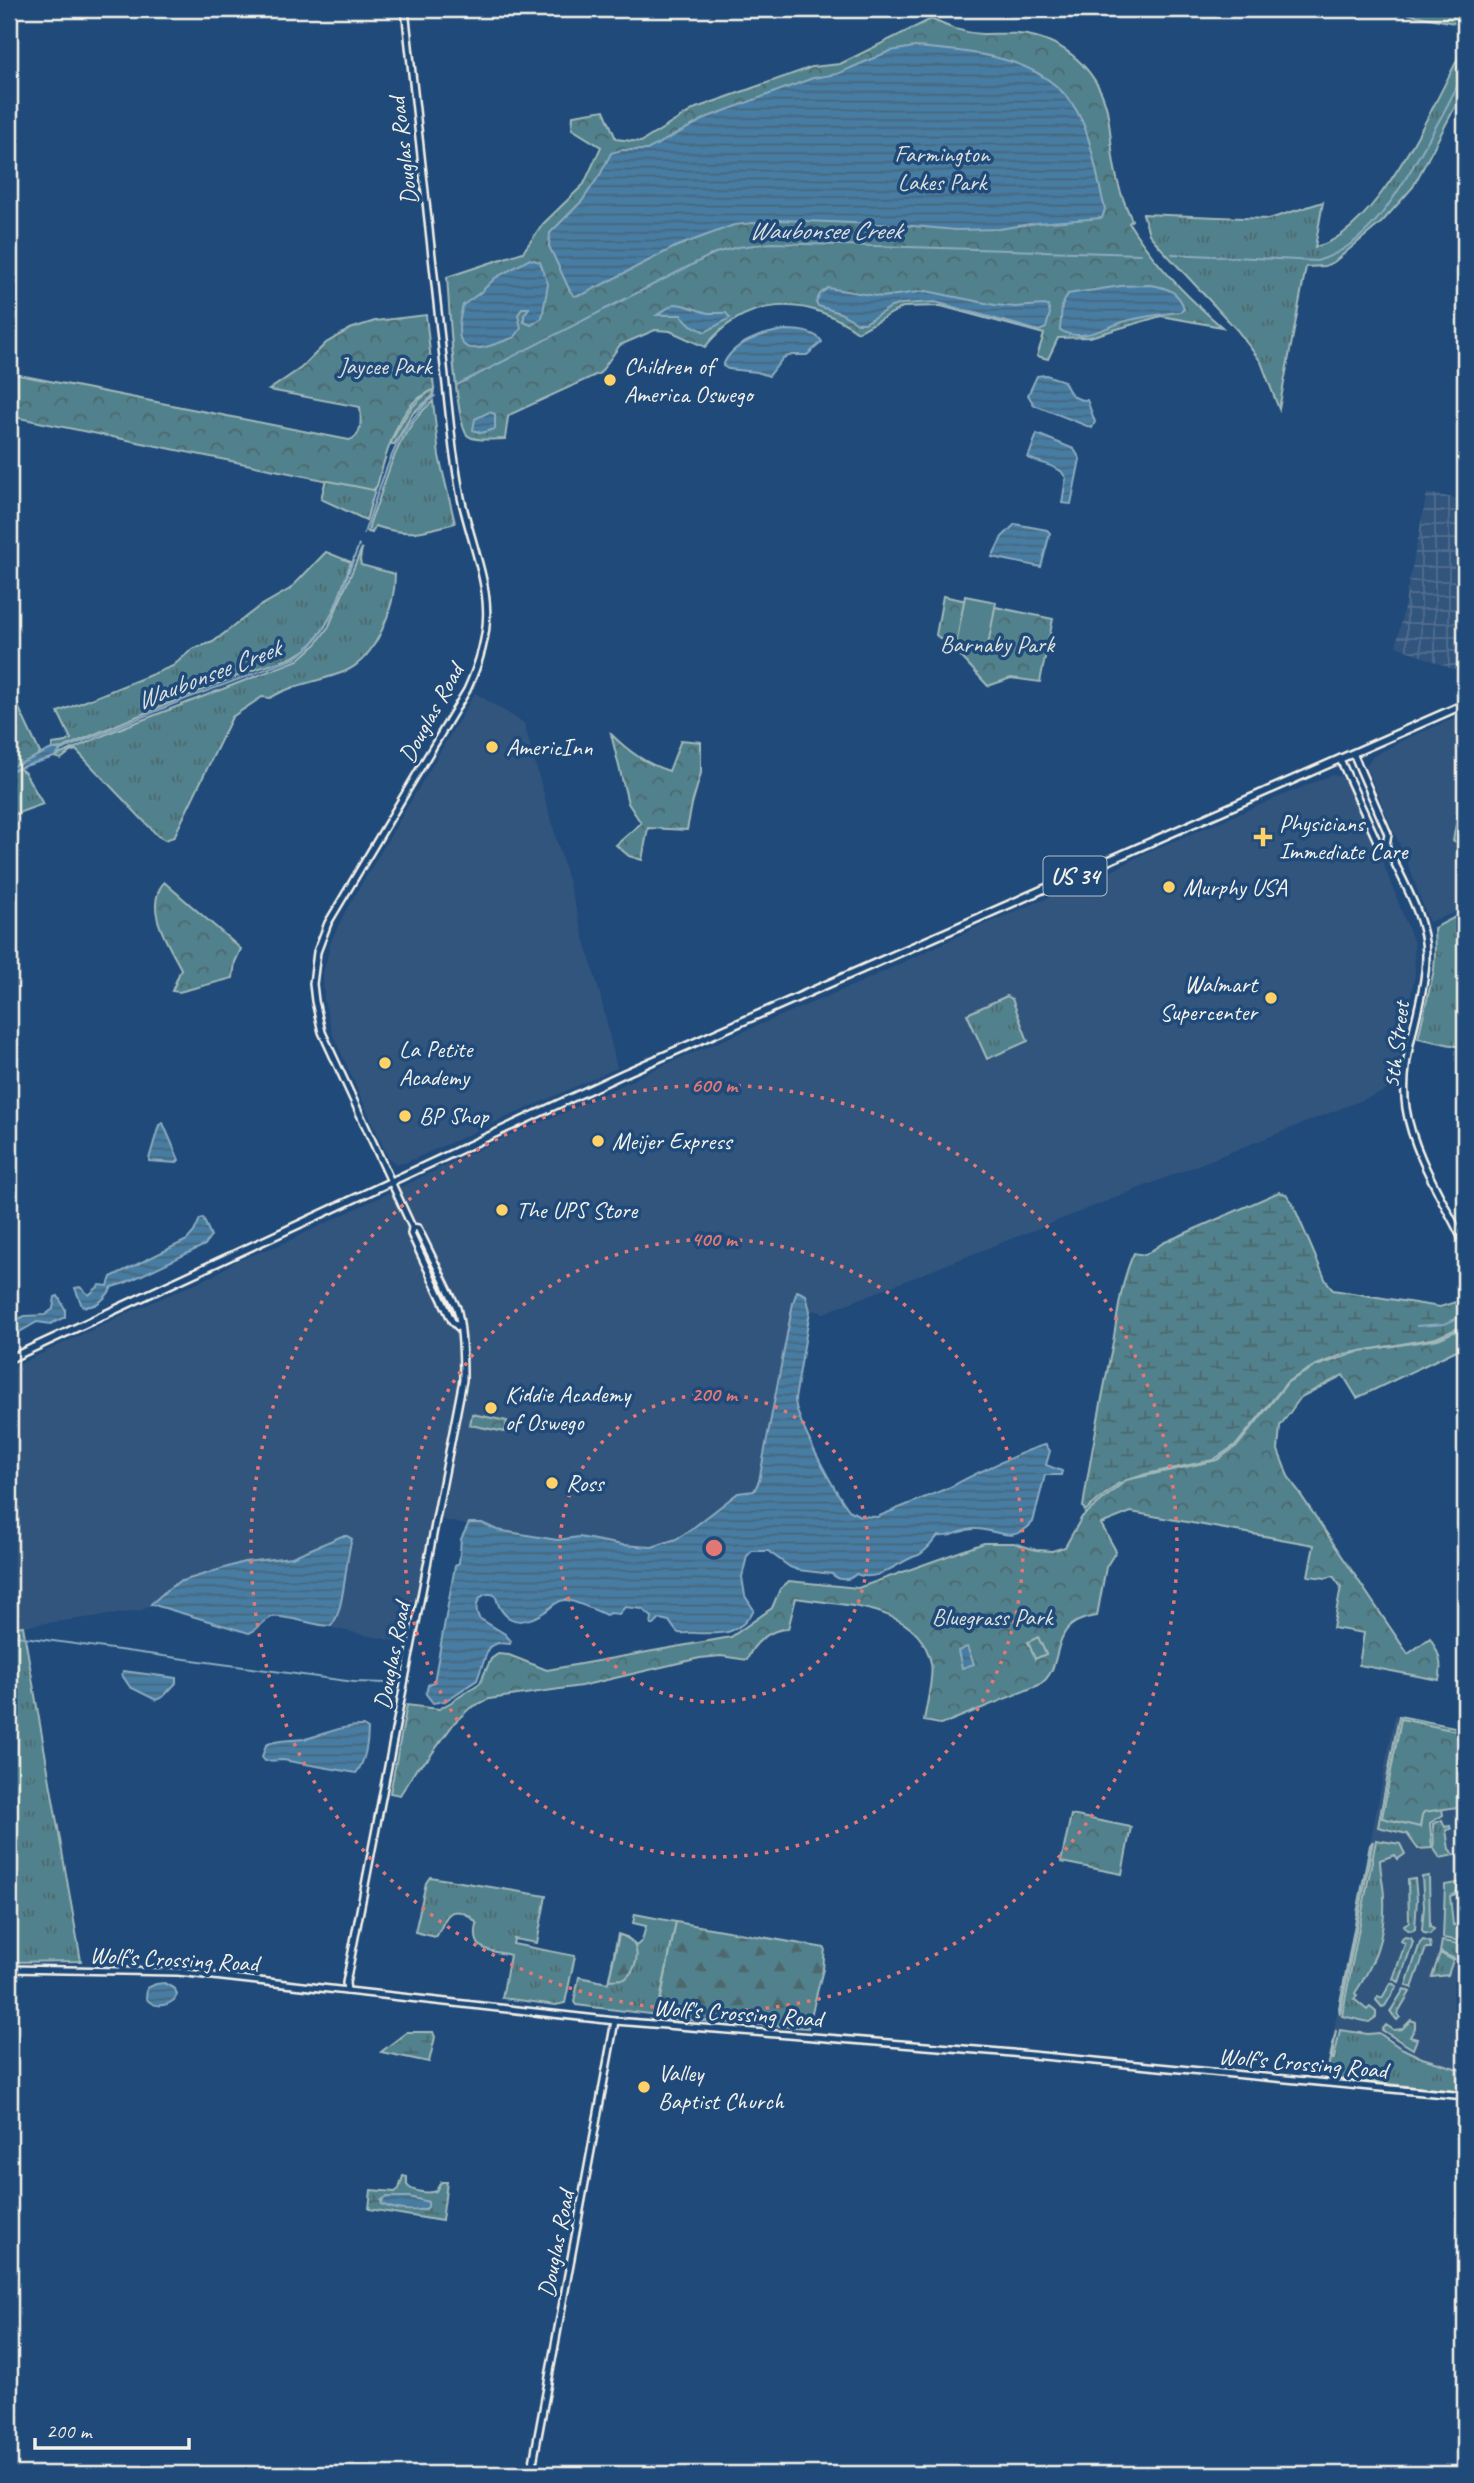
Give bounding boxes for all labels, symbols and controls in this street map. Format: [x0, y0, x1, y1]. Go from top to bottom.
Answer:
street label: Douglas Road [381, 92, 424, 206]
park label: Farmington Lakes Park [894, 139, 991, 197]
water label: Waubonsee Creek [749, 214, 905, 247]
park label: Jaycee Park [337, 351, 434, 381]
place label: Children of America Oswego [624, 351, 755, 409]
marker: Children of America Oswego [602, 372, 618, 388]
park label: Barnaby Park [940, 629, 1056, 659]
water label: Waubonsee Creek [131, 630, 289, 717]
street label: Douglas Road [392, 655, 472, 768]
place label: AmericInn [506, 732, 593, 762]
marker: AmericInn [484, 739, 500, 755]
place label: Physicians Immediate Care [1279, 808, 1409, 866]
marker: Physicians Immediate Care [1253, 827, 1273, 847]
road number: US 34 [1044, 856, 1106, 896]
place label: Murphy USA [1183, 872, 1288, 902]
marker: Murphy USA [1161, 879, 1177, 895]
place label: Walmart Supercenter [1159, 969, 1259, 1027]
marker: Walmart Supercenter [1263, 990, 1279, 1006]
street label: 5th Street [1376, 998, 1416, 1090]
place label: La Petite Academy [399, 1034, 475, 1092]
marker: La Petite Academy [377, 1055, 393, 1071]
text: 600 m [691, 1072, 739, 1098]
place label: BP Shop [419, 1101, 490, 1131]
marker: BP Shop [397, 1108, 413, 1124]
place label: Meijer Express [612, 1126, 734, 1156]
marker: Meijer Express [590, 1133, 606, 1149]
place label: The UPS Store [516, 1195, 639, 1225]
marker: The UPS Store [494, 1202, 510, 1218]
text: 400 m [691, 1226, 739, 1252]
place label: Kiddie Academy of Oswego [505, 1379, 632, 1437]
text: 200 m [691, 1381, 739, 1407]
marker: Kiddie Academy of Oswego [483, 1400, 499, 1416]
place label: Ross [566, 1468, 605, 1498]
marker: Ross [544, 1475, 560, 1491]
centre of rings [702, 1536, 726, 1560]
street label: Douglas Road [367, 1597, 418, 1712]
park label: Bluegrass Park [932, 1602, 1055, 1632]
street label: Wolf's Crossing Road [89, 1940, 263, 1979]
street label: Wolf's Crossing Road [653, 1992, 827, 2034]
street label: Wolf's Crossing Road [1217, 2041, 1392, 2086]
place label: Valley Baptist Church [658, 2058, 785, 2116]
marker: Valley Baptist Church [636, 2079, 652, 2095]
street label: Douglas Road [531, 2185, 582, 2300]
scale bar [35, 2406, 189, 2450]
text: 200 m [46, 2418, 93, 2444]

